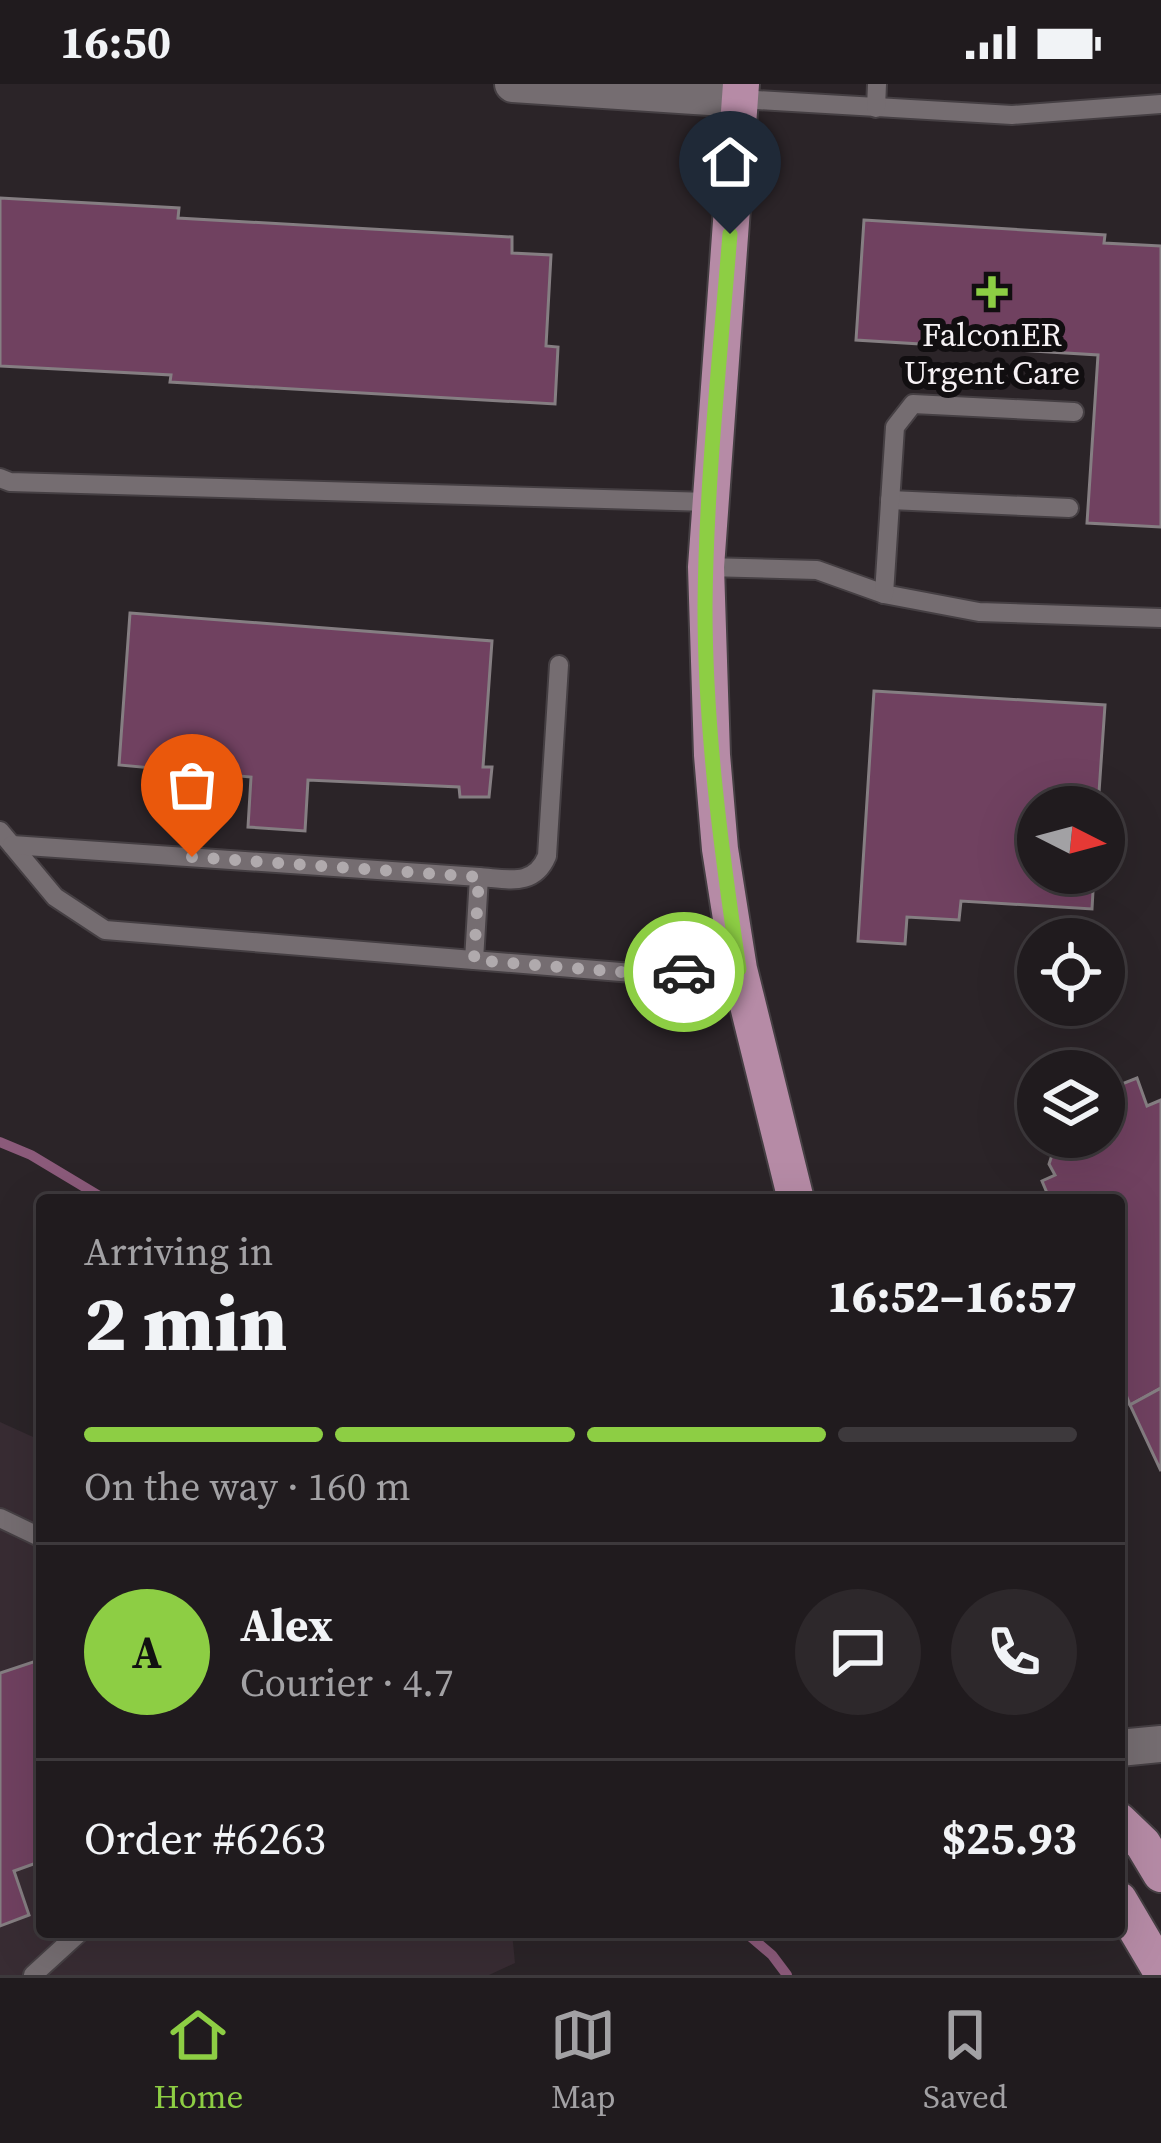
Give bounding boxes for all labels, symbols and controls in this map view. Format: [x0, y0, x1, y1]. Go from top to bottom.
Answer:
text: 16:50 [60, 11, 171, 73]
pin [679, 111, 781, 234]
icon: home [697, 129, 763, 195]
marker: FalconER Urgent Care [976, 276, 1008, 308]
place label: FalconER Urgent Care [904, 312, 1080, 395]
pin [141, 734, 243, 857]
icon: bag [159, 752, 225, 818]
north arrow [1017, 786, 1125, 894]
map controls [1017, 786, 1125, 1158]
courier [624, 912, 744, 1032]
button: locate [1017, 918, 1125, 1026]
icon: car [651, 939, 717, 1005]
button: layers [1017, 1050, 1125, 1158]
text: Arriving in [84, 1225, 273, 1278]
text: 16:52–16:57 [827, 1265, 1077, 1327]
text: 2 min [84, 1269, 287, 1376]
text: On the way · 160 m [84, 1460, 411, 1513]
button: chat [795, 1589, 921, 1715]
button: phone [951, 1589, 1077, 1715]
text: Alex [240, 1594, 333, 1656]
text: A [132, 1621, 162, 1683]
text: Courier · 4.7 [240, 1656, 453, 1709]
text: Order #6263 [84, 1807, 326, 1869]
text: $25.93 [942, 1807, 1077, 1869]
tab: Home [153, 2002, 243, 2119]
tab: Map [550, 2002, 616, 2119]
tab: Saved [923, 2002, 1008, 2119]

